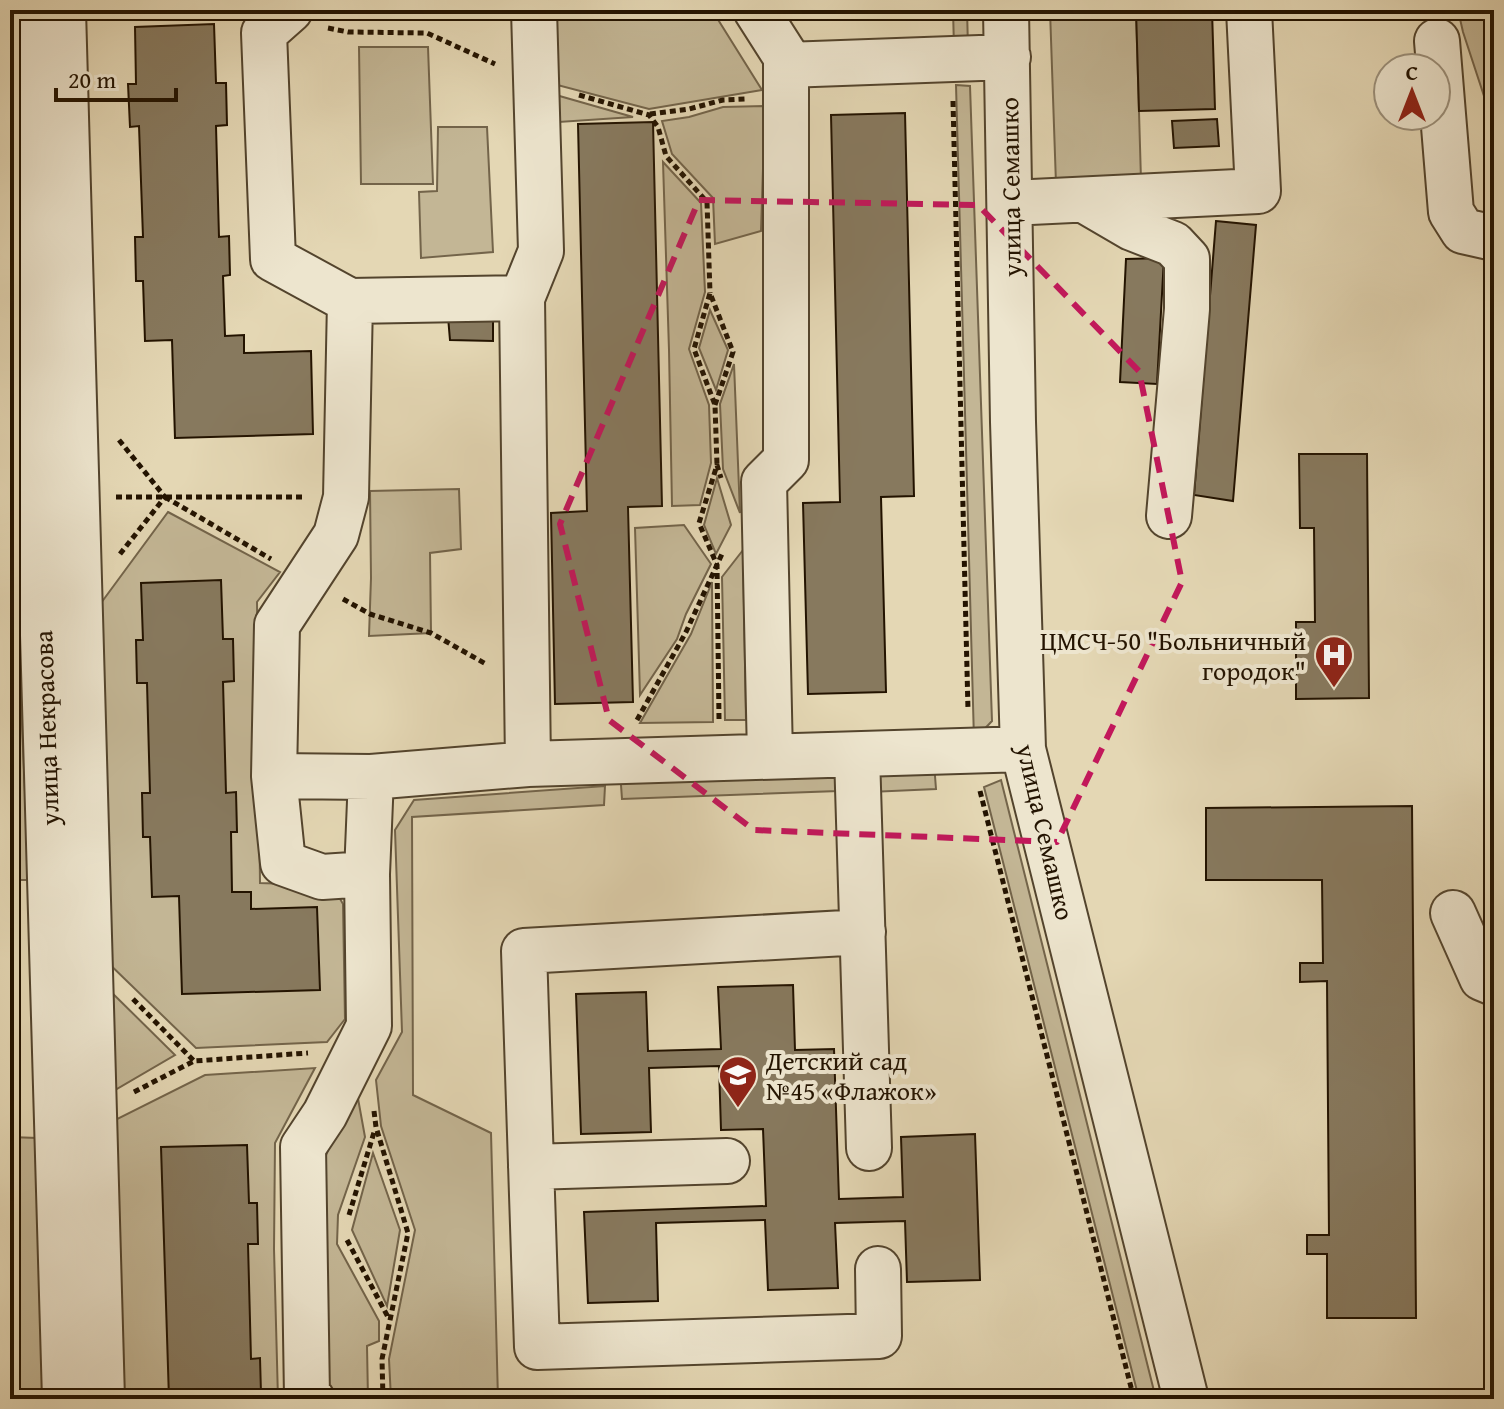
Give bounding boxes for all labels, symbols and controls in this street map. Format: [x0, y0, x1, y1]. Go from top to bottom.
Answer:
scale bar [56, 52, 176, 102]
north arrow [1372, 52, 1452, 132]
text: С [1406, 56, 1418, 88]
text: 20 m [68, 62, 116, 97]
street label: улица Семашко [989, 97, 1031, 278]
place label: ЦМСЧ-50 "Больничный городок" [1040, 621, 1306, 690]
street label: улица Некрасова [23, 629, 69, 827]
hospital icon: ЦМСЧ-50 "Больничный городок" [1313, 634, 1355, 689]
street label: улица Семашко [1007, 739, 1085, 924]
place label: Детский сад №45 «Флажок» [765, 1041, 937, 1110]
school or university icon: Детский сад №45 «Флажок» [717, 1054, 759, 1109]

